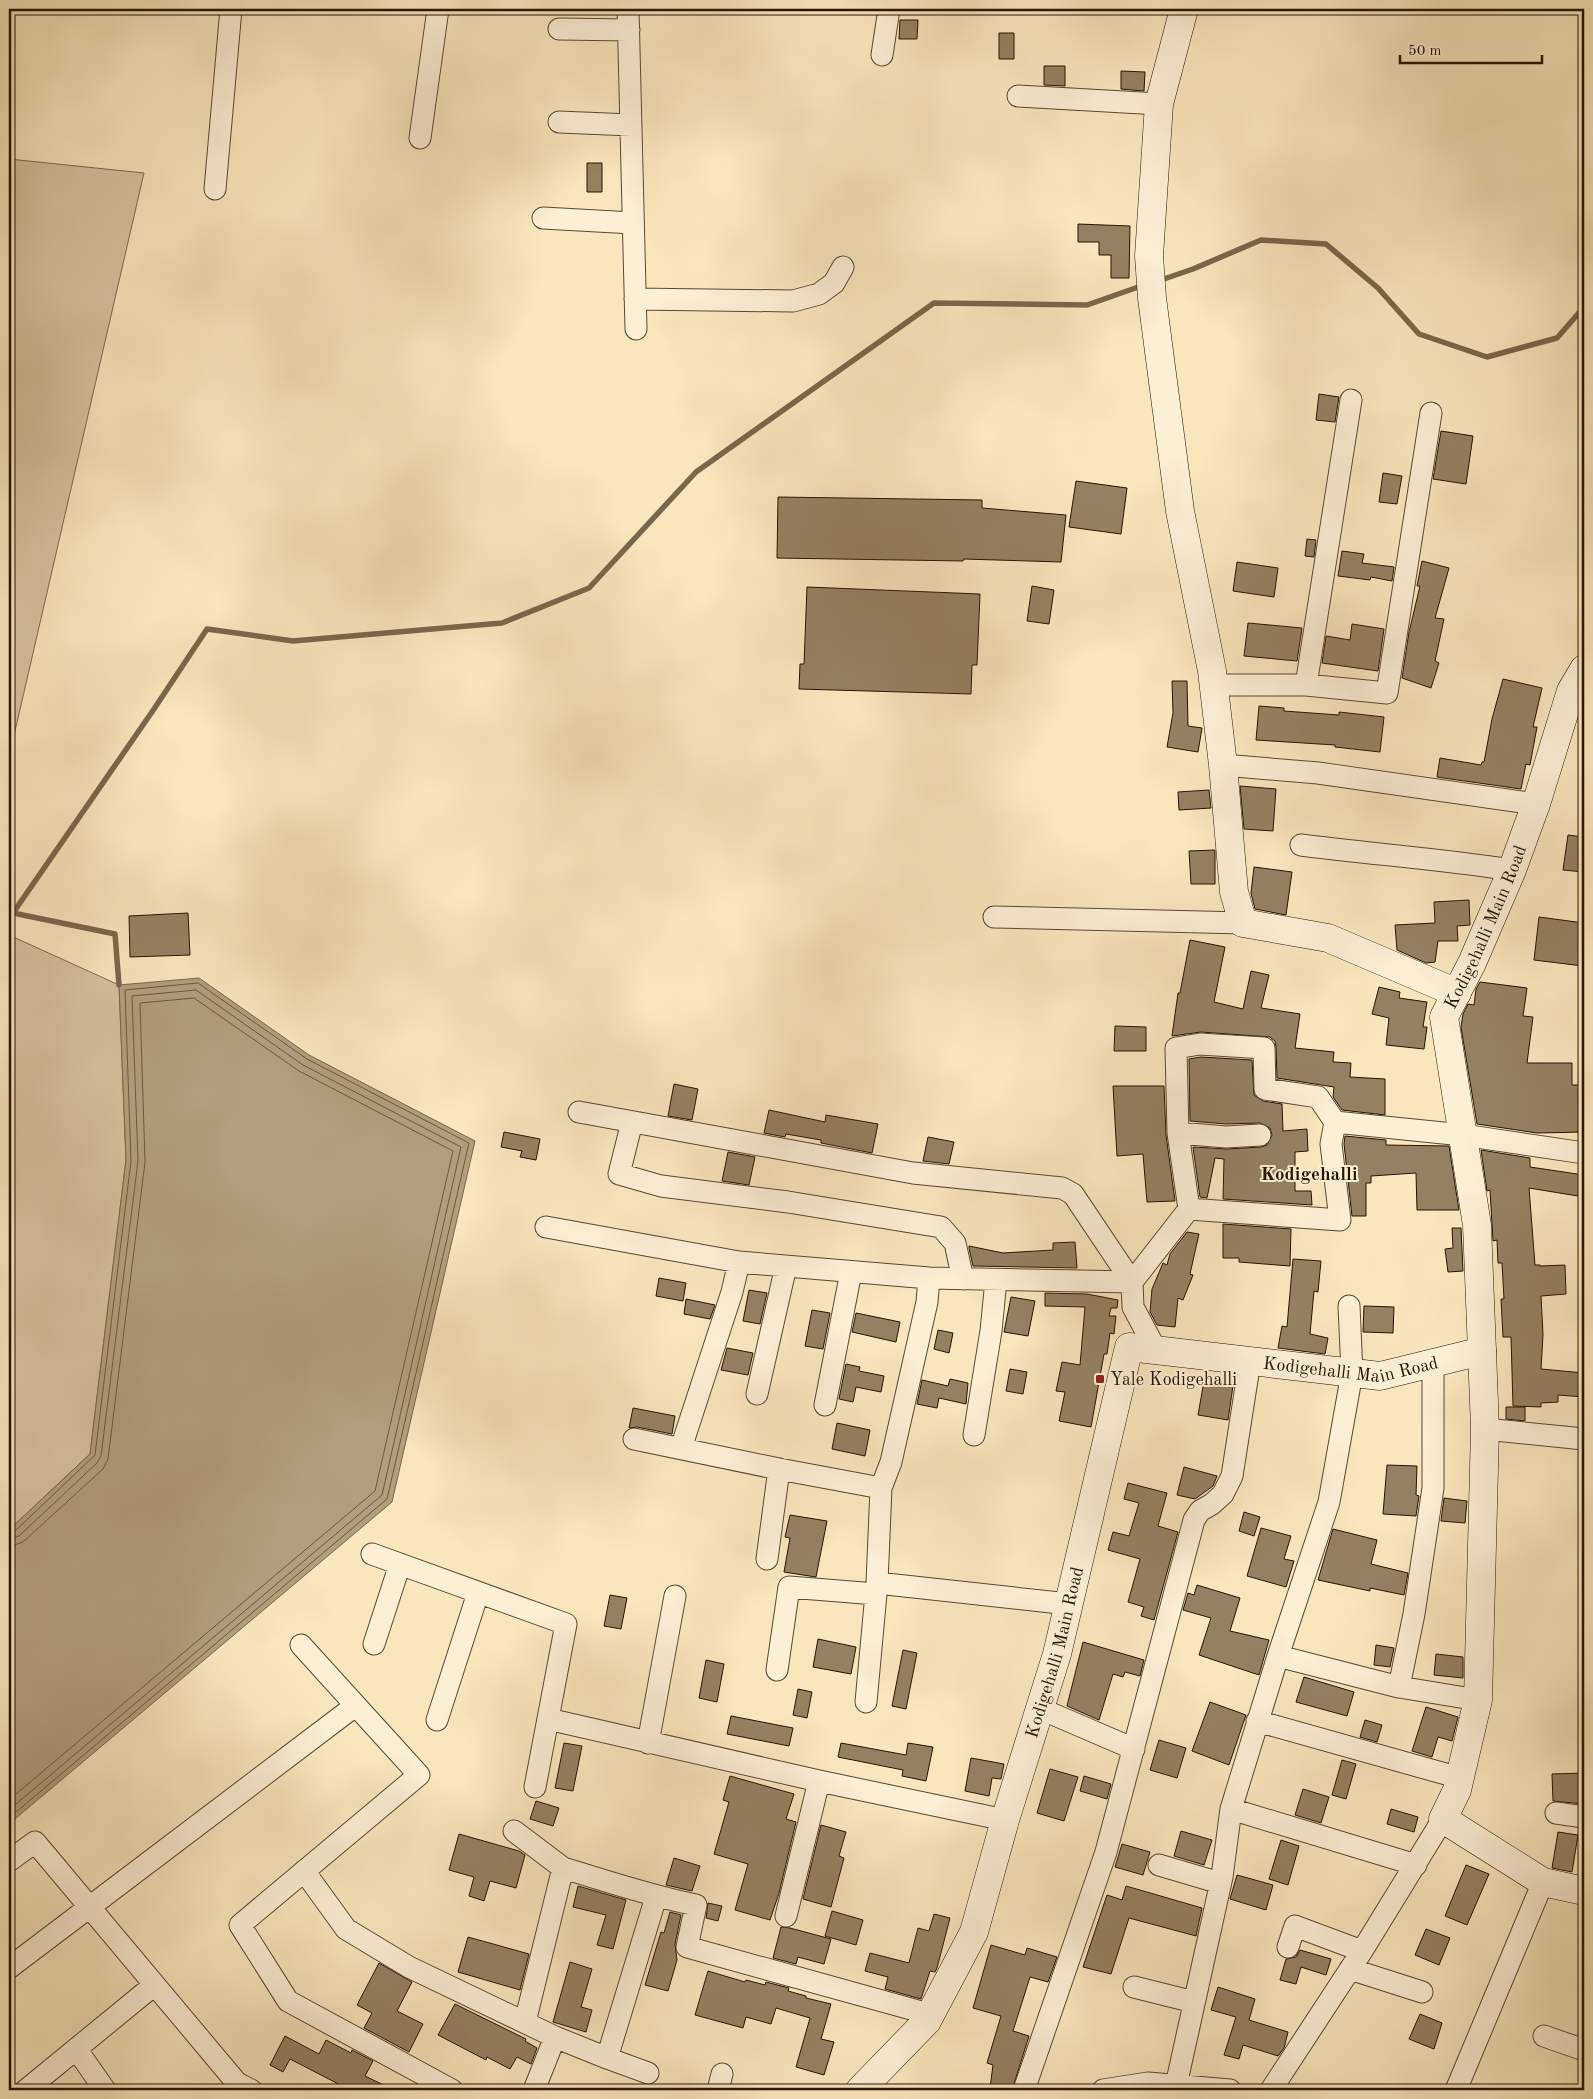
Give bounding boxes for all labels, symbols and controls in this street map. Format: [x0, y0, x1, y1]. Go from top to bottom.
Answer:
scale bar [1400, 32, 1543, 64]
text: 50 m [1408, 44, 1442, 59]
street label: Kodigehalli Main Road [1442, 843, 1530, 1012]
district label: Kodigehalli [1260, 1166, 1358, 1185]
street label: Kodigehalli Main Road [1262, 1354, 1440, 1386]
place label: Yale Kodigehalli [1110, 1371, 1237, 1389]
marker: Yale Kodigehalli [1094, 1373, 1106, 1385]
street label: Kodigehalli Main Road [1023, 1565, 1087, 1740]

